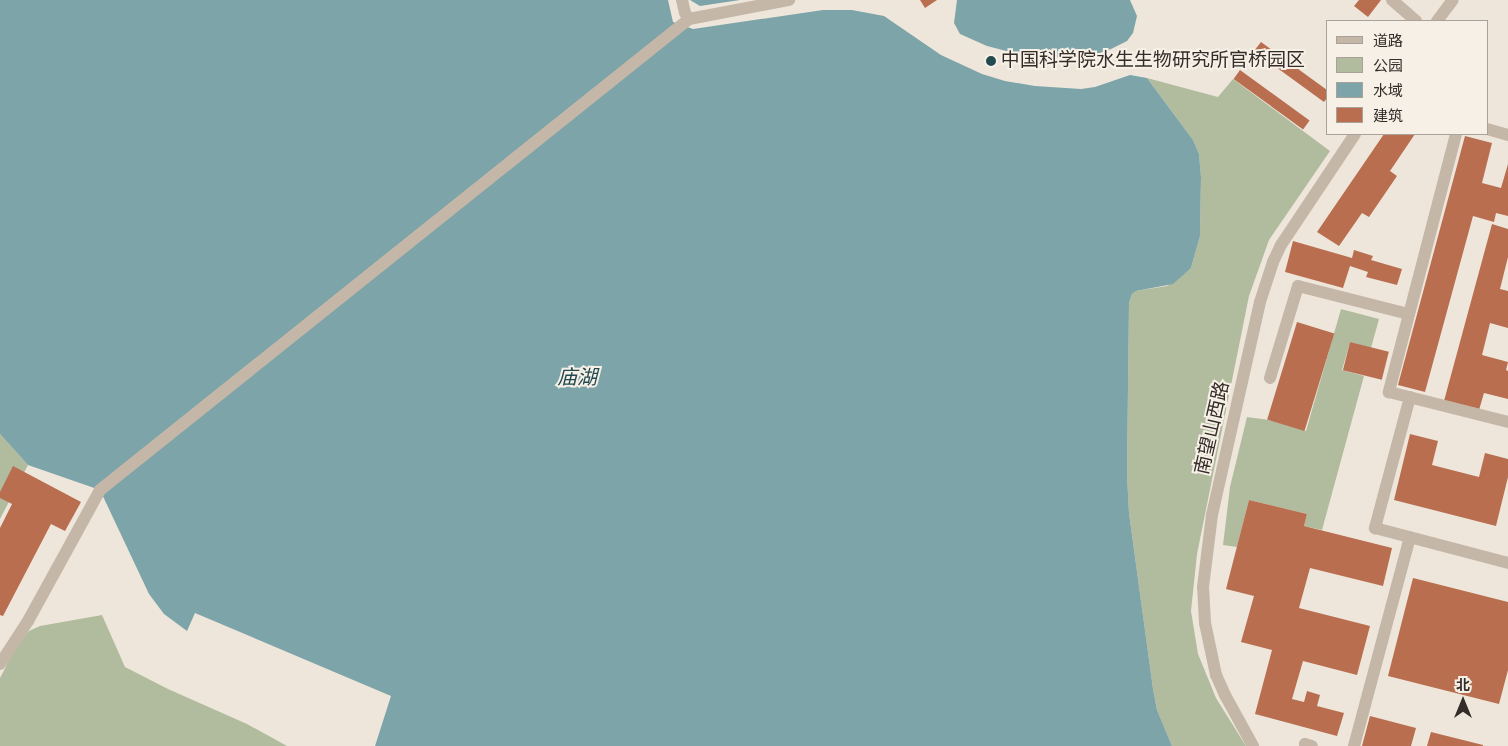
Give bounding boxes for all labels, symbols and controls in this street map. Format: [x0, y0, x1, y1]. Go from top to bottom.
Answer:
legend [1326, 20, 1488, 135]
text: 道路 [1373, 32, 1403, 51]
place label: 中国科学院水生生物研究所官桥园区 [1001, 50, 1305, 72]
marker: 中国科学院水生生物研究所官桥园区 [985, 55, 997, 67]
text: 公园 [1373, 57, 1403, 76]
text: 水域 [1373, 82, 1403, 101]
text: 建筑 [1373, 107, 1403, 126]
water label: 庙湖 [557, 366, 597, 390]
street label: 南望山西路 [1191, 379, 1235, 477]
north arrow [1438, 676, 1488, 726]
text: 北 [1456, 677, 1470, 694]

